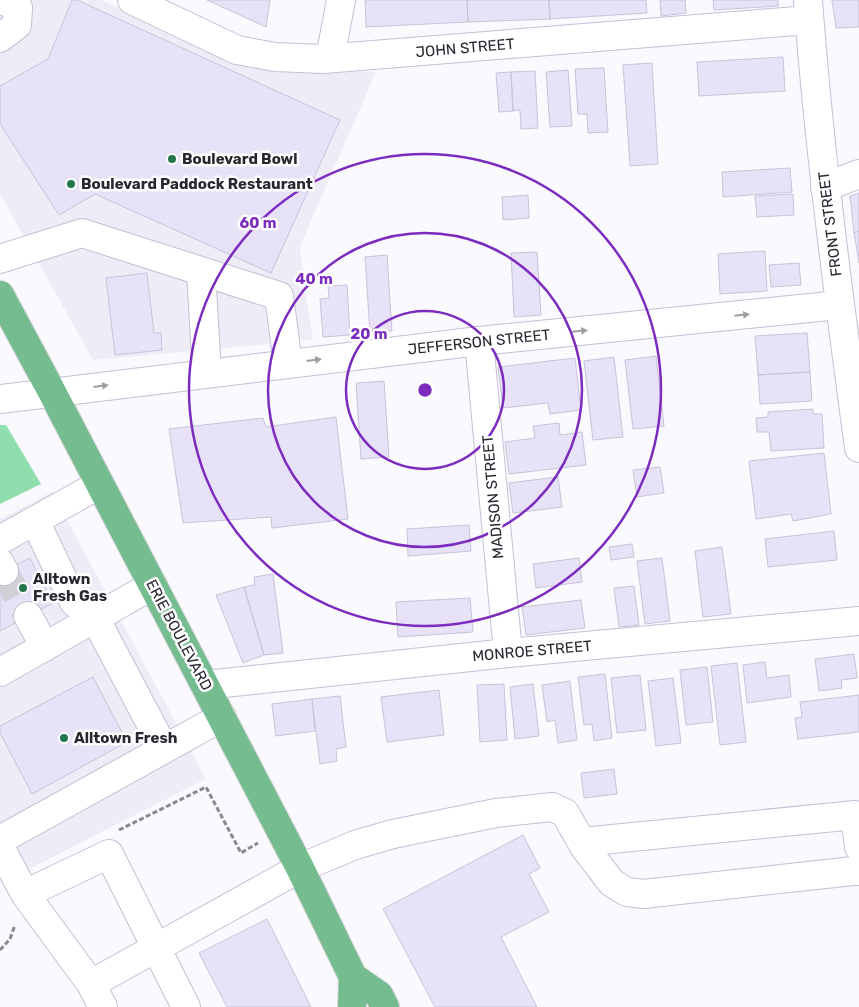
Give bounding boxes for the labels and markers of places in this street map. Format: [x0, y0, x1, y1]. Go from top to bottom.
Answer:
place label: Boulevard Bowl [182, 150, 297, 168]
marker: Boulevard Bowl [166, 153, 178, 165]
place label: Boulevard Paddock Restaurant [81, 175, 313, 193]
marker: Boulevard Paddock Restaurant [65, 178, 77, 190]
centre of rings [416, 381, 434, 399]
place label: Alltown Fresh Gas [33, 570, 107, 605]
marker: Alltown Fresh Gas [17, 582, 29, 594]
place label: Alltown Fresh [74, 729, 178, 747]
marker: Alltown Fresh [58, 732, 70, 744]

